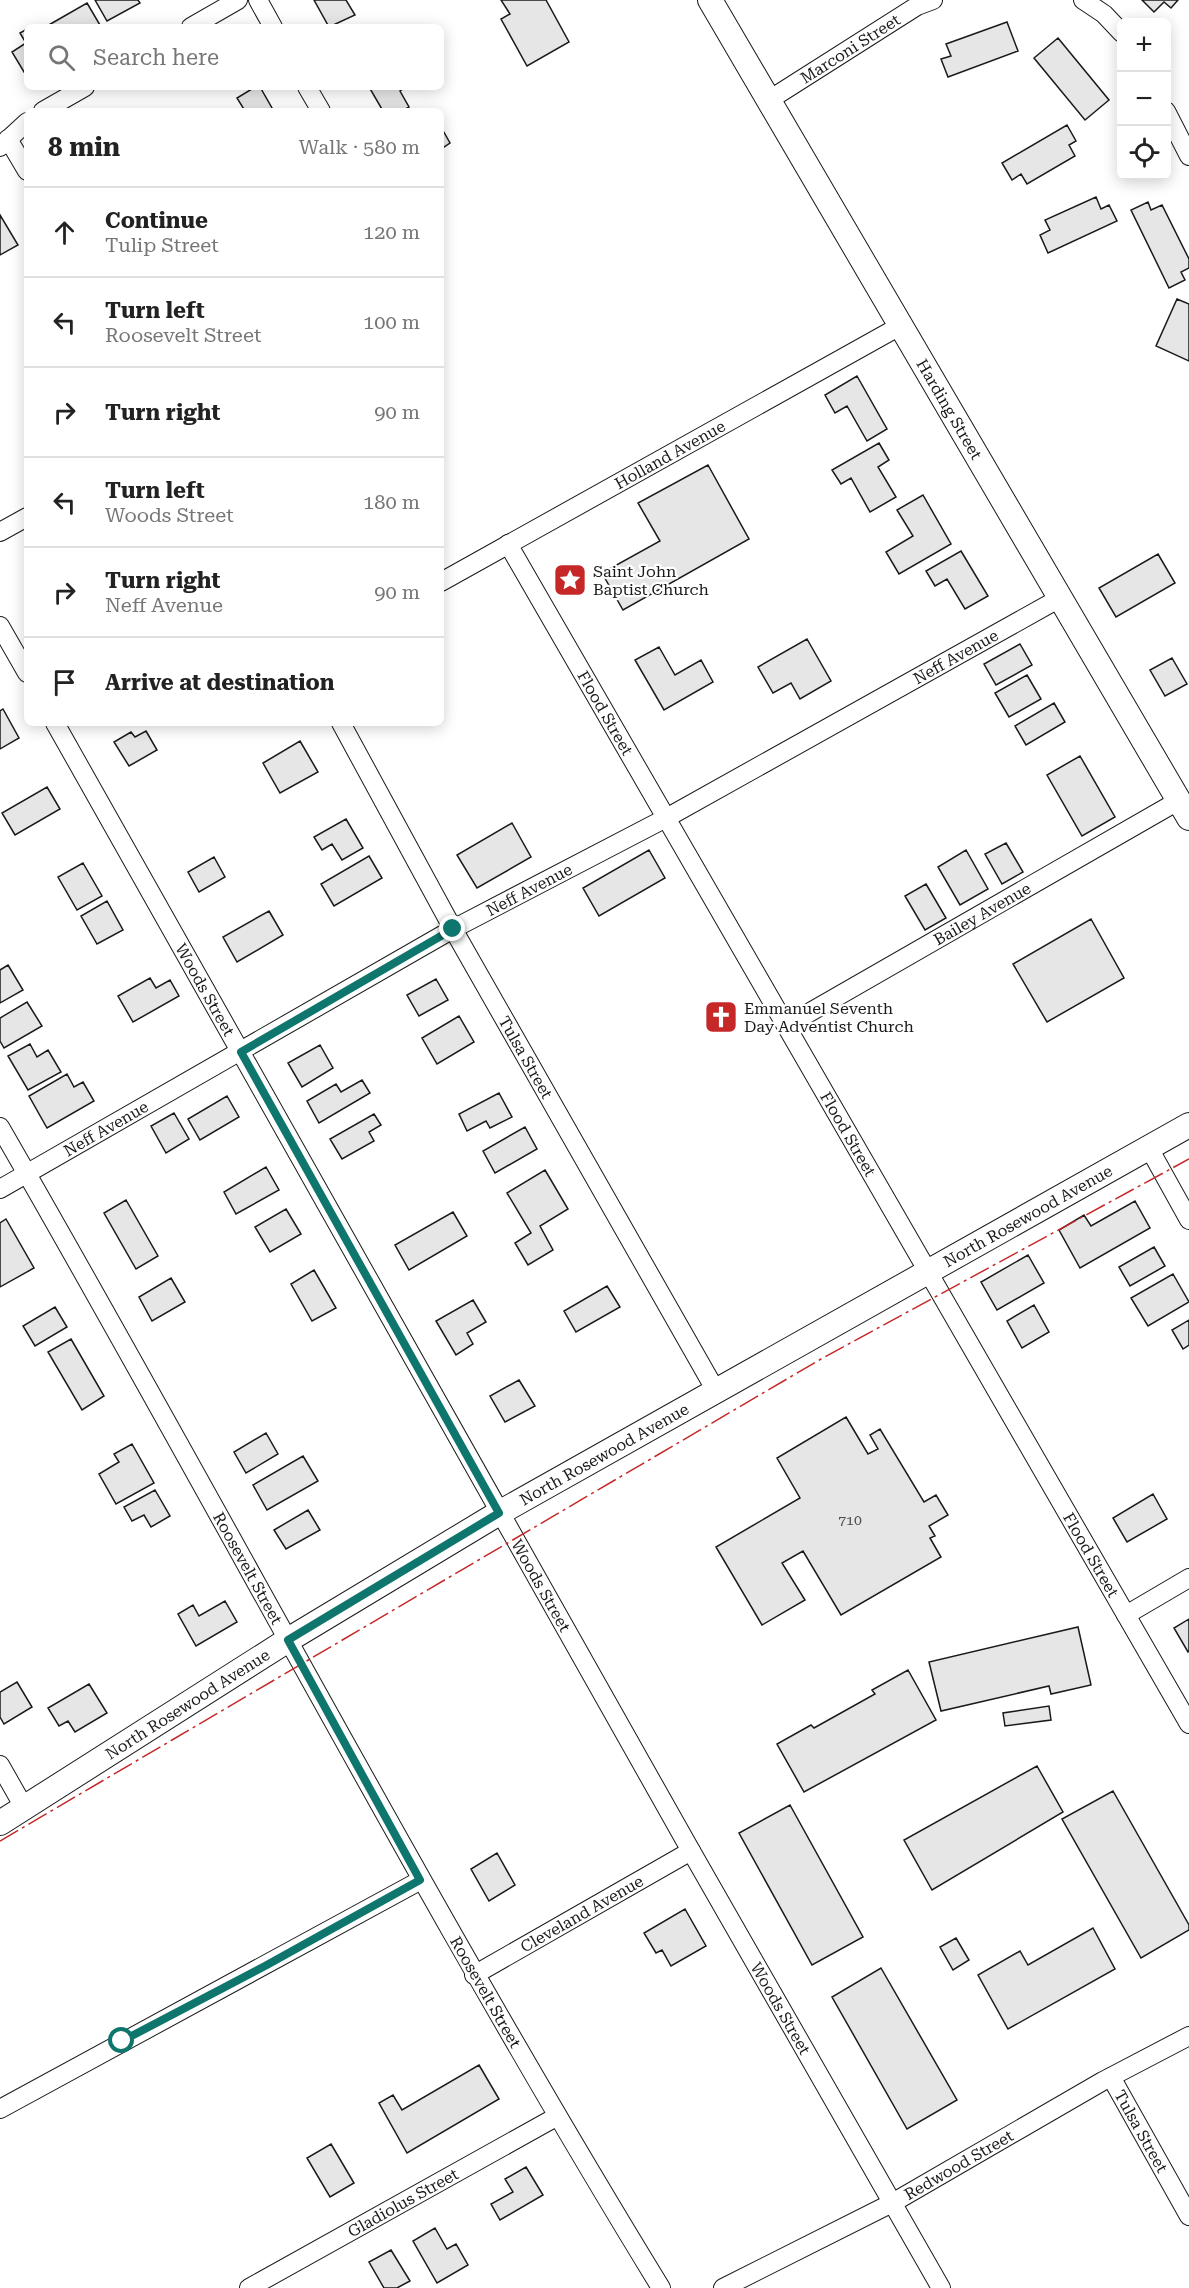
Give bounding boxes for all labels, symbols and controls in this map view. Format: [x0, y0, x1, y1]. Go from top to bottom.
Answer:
street label: Marconi Street [797, 10, 904, 88]
map controls [1117, 18, 1171, 180]
button: + [1117, 18, 1171, 72]
search box [24, 24, 444, 90]
icon: search [45, 41, 78, 74]
text: Search here [93, 45, 219, 70]
button: − [1117, 72, 1171, 126]
button: locate [1117, 126, 1171, 180]
text: 8 min [48, 132, 120, 162]
text: Walk · 580 m [299, 135, 420, 159]
text: Continue [105, 208, 208, 233]
icon: ahead [48, 216, 81, 249]
text: 120 m [363, 220, 420, 244]
text: Tulip Street [105, 233, 219, 257]
text: Turn left [105, 298, 205, 323]
icon: left [48, 306, 81, 339]
text: 100 m [363, 310, 420, 334]
text: Roosevelt Street [105, 323, 261, 347]
street label: Harding Street [912, 356, 986, 463]
icon: right [48, 396, 81, 429]
text: Turn right [105, 400, 220, 425]
text: 90 m [374, 400, 420, 424]
street label: Holland Avenue [611, 416, 729, 493]
text: Turn left [105, 478, 205, 503]
icon: left [48, 486, 81, 519]
text: 180 m [363, 490, 420, 514]
text: Woods Street [105, 503, 234, 527]
place icon: Saint John Baptist Church [552, 562, 588, 598]
place label: Saint John Baptist Church [593, 562, 709, 599]
text: Turn right [105, 568, 220, 593]
icon: right [48, 576, 81, 609]
text: 90 m [374, 580, 420, 604]
text: Neff Avenue [105, 593, 223, 617]
street label: Neff Avenue [910, 625, 1002, 688]
icon: arrive [48, 666, 81, 699]
street label: Flood Street [573, 667, 637, 759]
text: Arrive at destination [105, 670, 334, 695]
street label: Neff Avenue [483, 860, 576, 920]
street label: Bailey Avenue [930, 878, 1034, 949]
route end [439, 915, 465, 941]
street label: Woods Street [171, 940, 238, 1039]
church icon: Emmanuel Seventh Day Adventist Church [703, 999, 739, 1035]
place label: Emmanuel Seventh Day Adventist Church [744, 999, 914, 1036]
street label: Tulsa Street [495, 1013, 556, 1102]
street label: Flood Street [816, 1088, 880, 1180]
street label: Neff Avenue [60, 1097, 152, 1160]
street label: North Rosewood Avenue [940, 1161, 1116, 1271]
street label: North Rosewood Avenue [516, 1399, 692, 1509]
street label: Roosevelt Street [209, 1509, 286, 1628]
street label: Flood Street [1059, 1509, 1123, 1601]
house number: 710 [838, 1512, 862, 1528]
street label: Woods Street [507, 1536, 574, 1635]
street label: North Rosewood Avenue [102, 1645, 273, 1764]
street label: Cleveland Avenue [517, 1871, 647, 1956]
street label: Roosevelt Street [446, 1933, 525, 2051]
street label: Woods Street [747, 1959, 814, 2058]
route start [108, 2027, 134, 2053]
street label: Tulsa Street [1110, 2087, 1172, 2176]
street label: Redwood Street [901, 2126, 1017, 2204]
street label: Gladiolus Street [344, 2164, 462, 2241]

